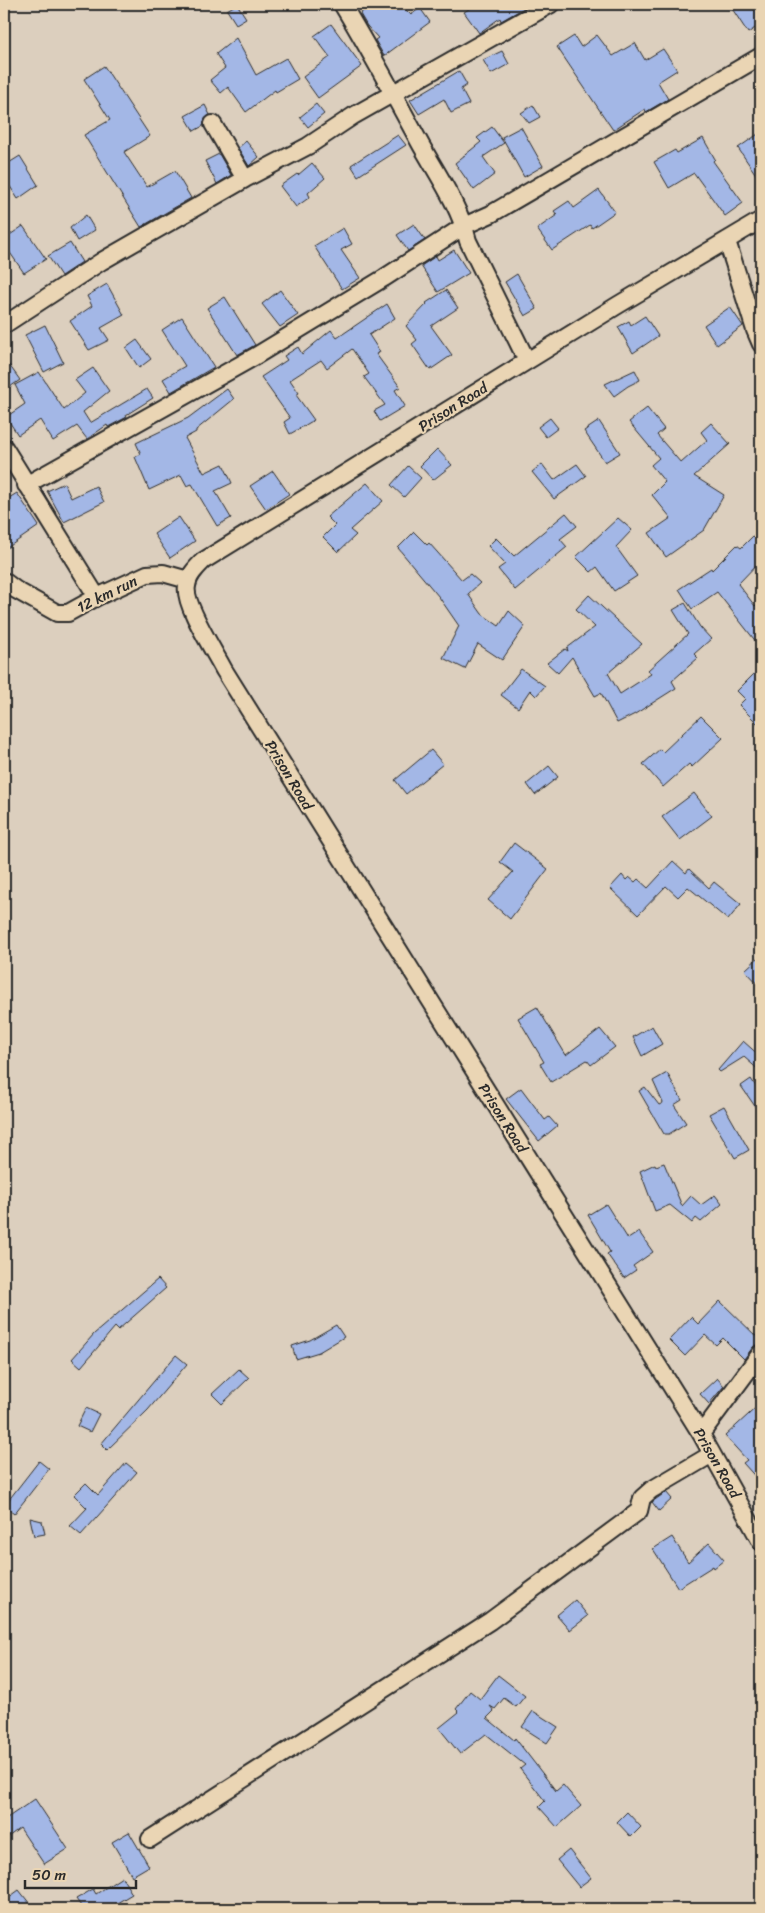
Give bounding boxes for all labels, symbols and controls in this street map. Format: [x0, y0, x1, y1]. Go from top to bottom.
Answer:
street label: Prison Road [413, 375, 494, 439]
street label: 12 km run [72, 568, 142, 620]
street label: Prison Road [258, 735, 321, 816]
street label: Prison Road [471, 1078, 535, 1159]
street label: Prison Road [686, 1423, 748, 1504]
scale bar [25, 1858, 136, 1890]
text: 50 m [32, 1862, 67, 1888]

